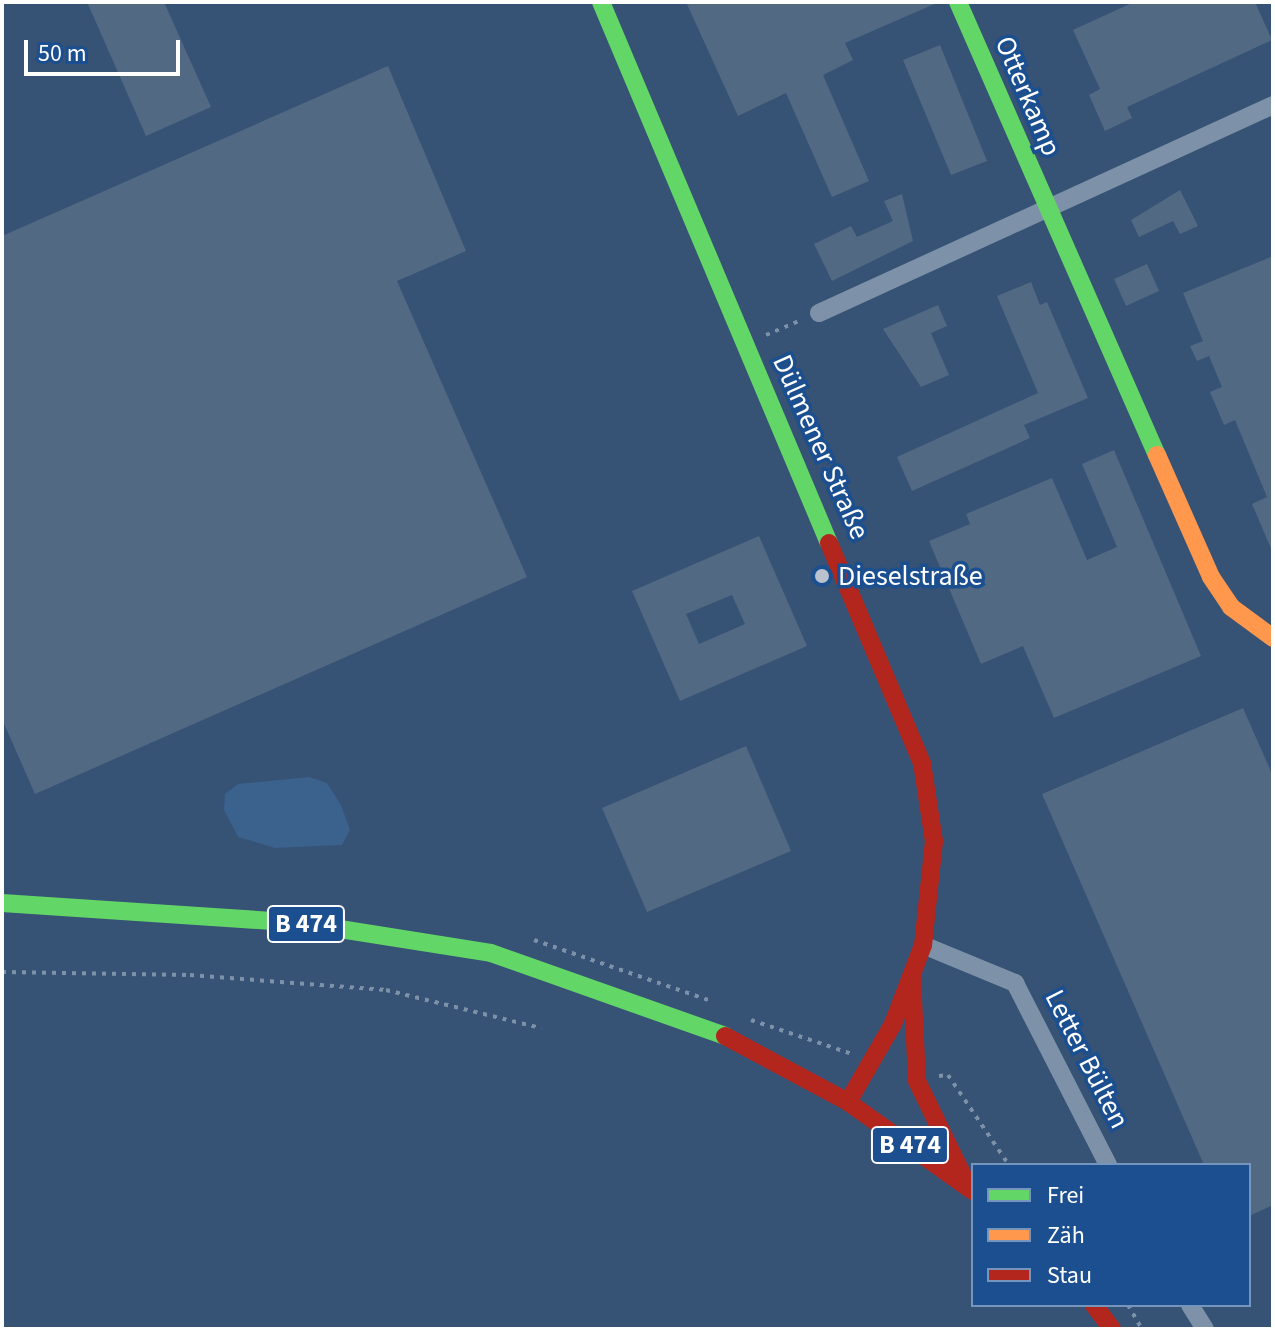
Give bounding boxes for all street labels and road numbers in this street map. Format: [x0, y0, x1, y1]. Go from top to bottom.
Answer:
street label: Otterkamp [988, 31, 1068, 161]
street label: Dülmener Straße [765, 350, 877, 544]
road number: B 474 [266, 902, 346, 946]
street label: Letter Bülten [1038, 984, 1136, 1134]
road number: B 474 [870, 1123, 950, 1167]

